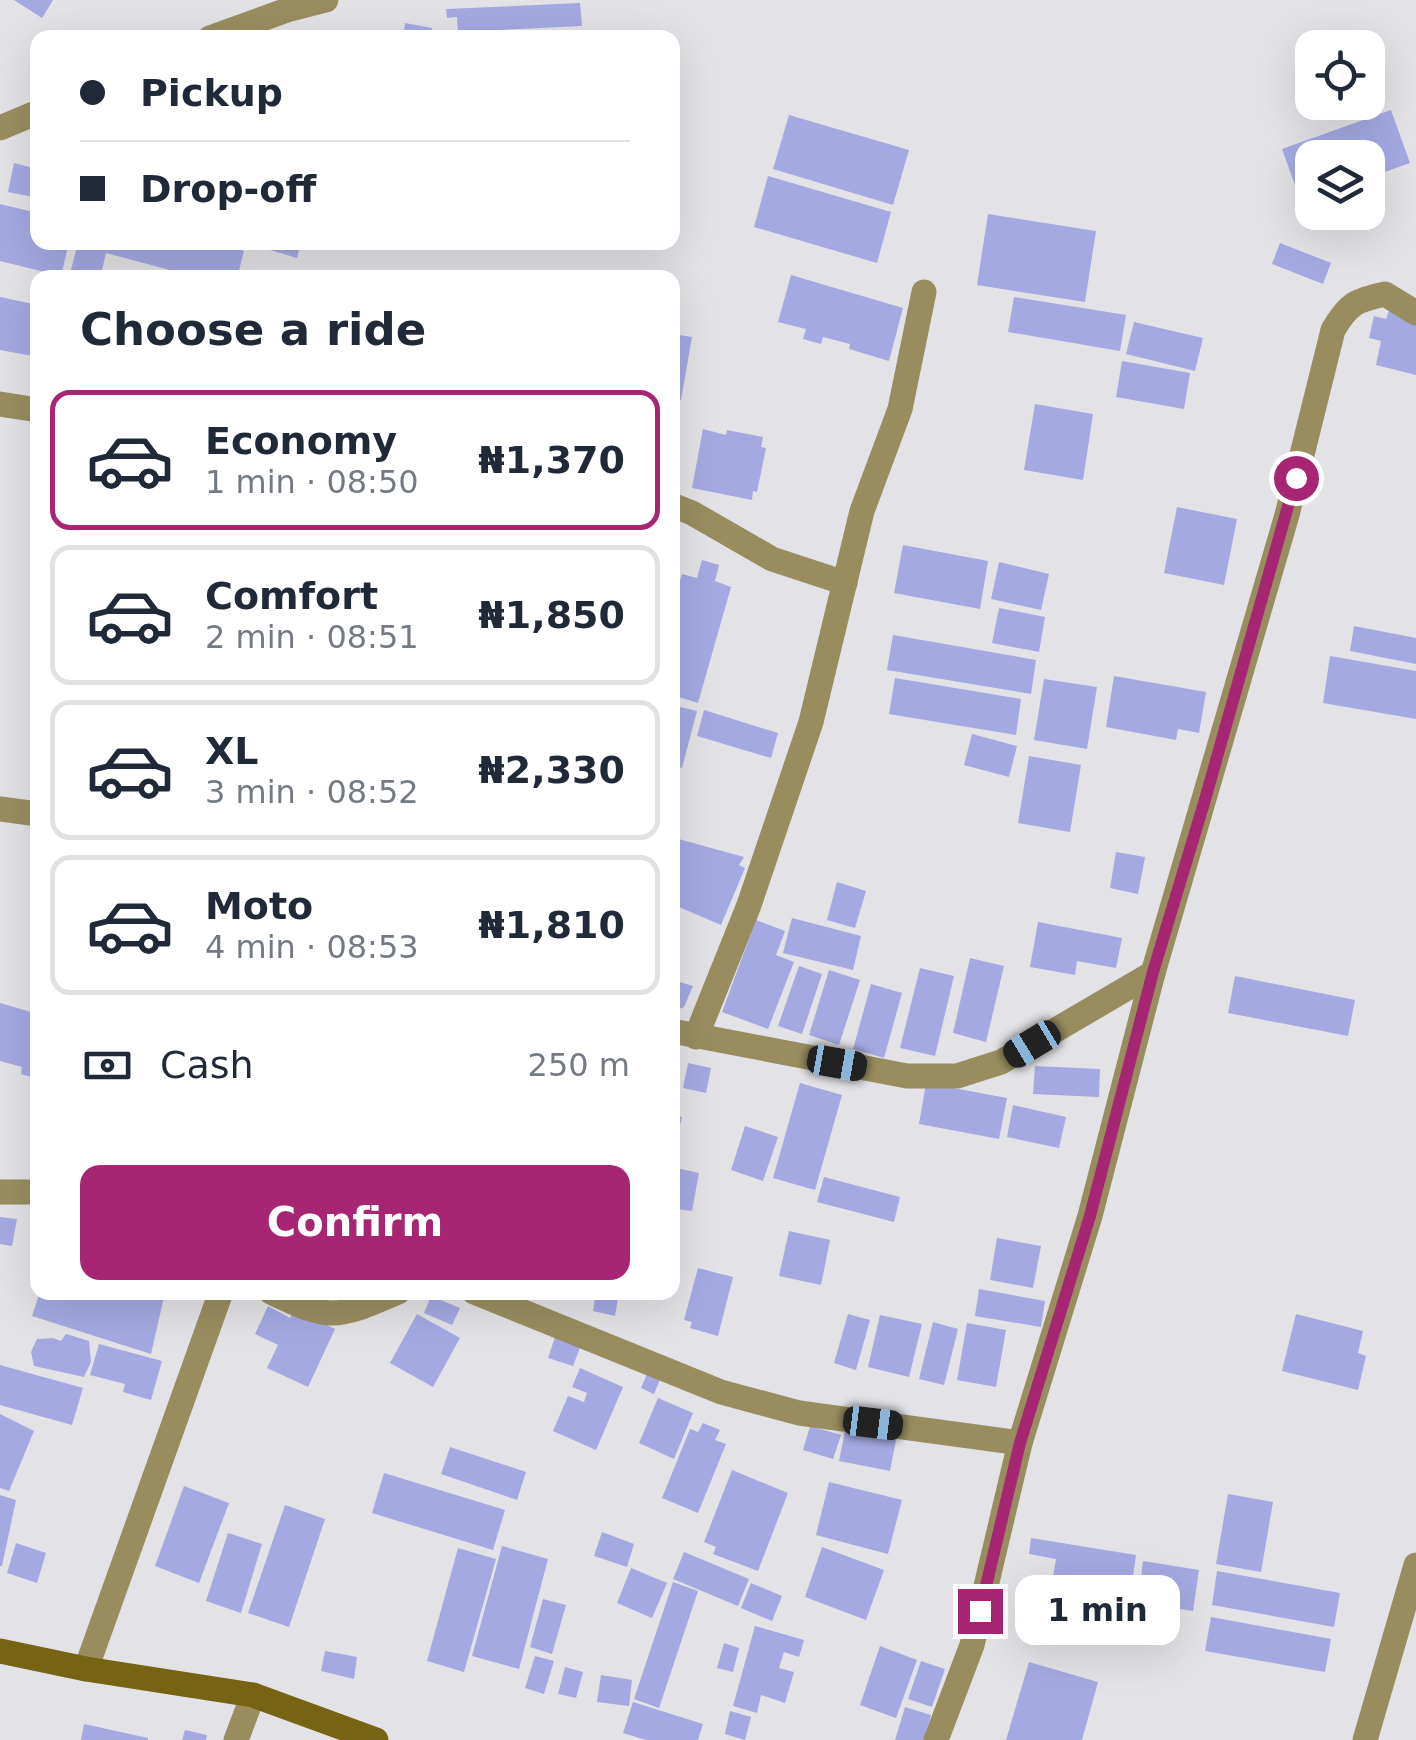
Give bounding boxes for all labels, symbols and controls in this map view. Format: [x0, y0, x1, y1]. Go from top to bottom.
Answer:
map controls [1295, 30, 1385, 230]
button: locate [1295, 30, 1385, 120]
text: Pickup [140, 71, 283, 115]
button: layers [1295, 140, 1385, 230]
text: Drop-off [140, 167, 316, 211]
text: Choose a ride [80, 303, 426, 356]
icon: car [85, 415, 175, 505]
text: Economy [205, 419, 397, 463]
text: ₦1,370 [478, 438, 625, 482]
route start [1274, 456, 1319, 501]
text: 1 min · 08:50 [205, 463, 419, 501]
icon: car [85, 570, 175, 660]
text: Comfort [205, 574, 378, 618]
text: ₦1,850 [478, 593, 625, 637]
text: 2 min · 08:51 [205, 618, 419, 656]
icon: car [85, 725, 175, 815]
text: XL [205, 729, 259, 773]
text: ₦2,330 [478, 748, 625, 792]
text: 3 min · 08:52 [205, 773, 419, 811]
icon: car [85, 880, 175, 970]
text: Moto [205, 884, 313, 928]
text: ₦1,810 [478, 903, 625, 947]
text: 4 min · 08:53 [205, 928, 419, 966]
car [999, 1016, 1065, 1072]
icon: cash [80, 1038, 135, 1093]
text: Cash [160, 1043, 254, 1087]
car [805, 1043, 869, 1083]
text: 250 m [528, 1046, 630, 1084]
button: Confirm [80, 1165, 630, 1280]
car [841, 1404, 905, 1442]
callout: 1 min [1015, 1576, 1180, 1646]
route end [958, 1589, 1003, 1634]
text: 1 min [1047, 1591, 1148, 1629]

